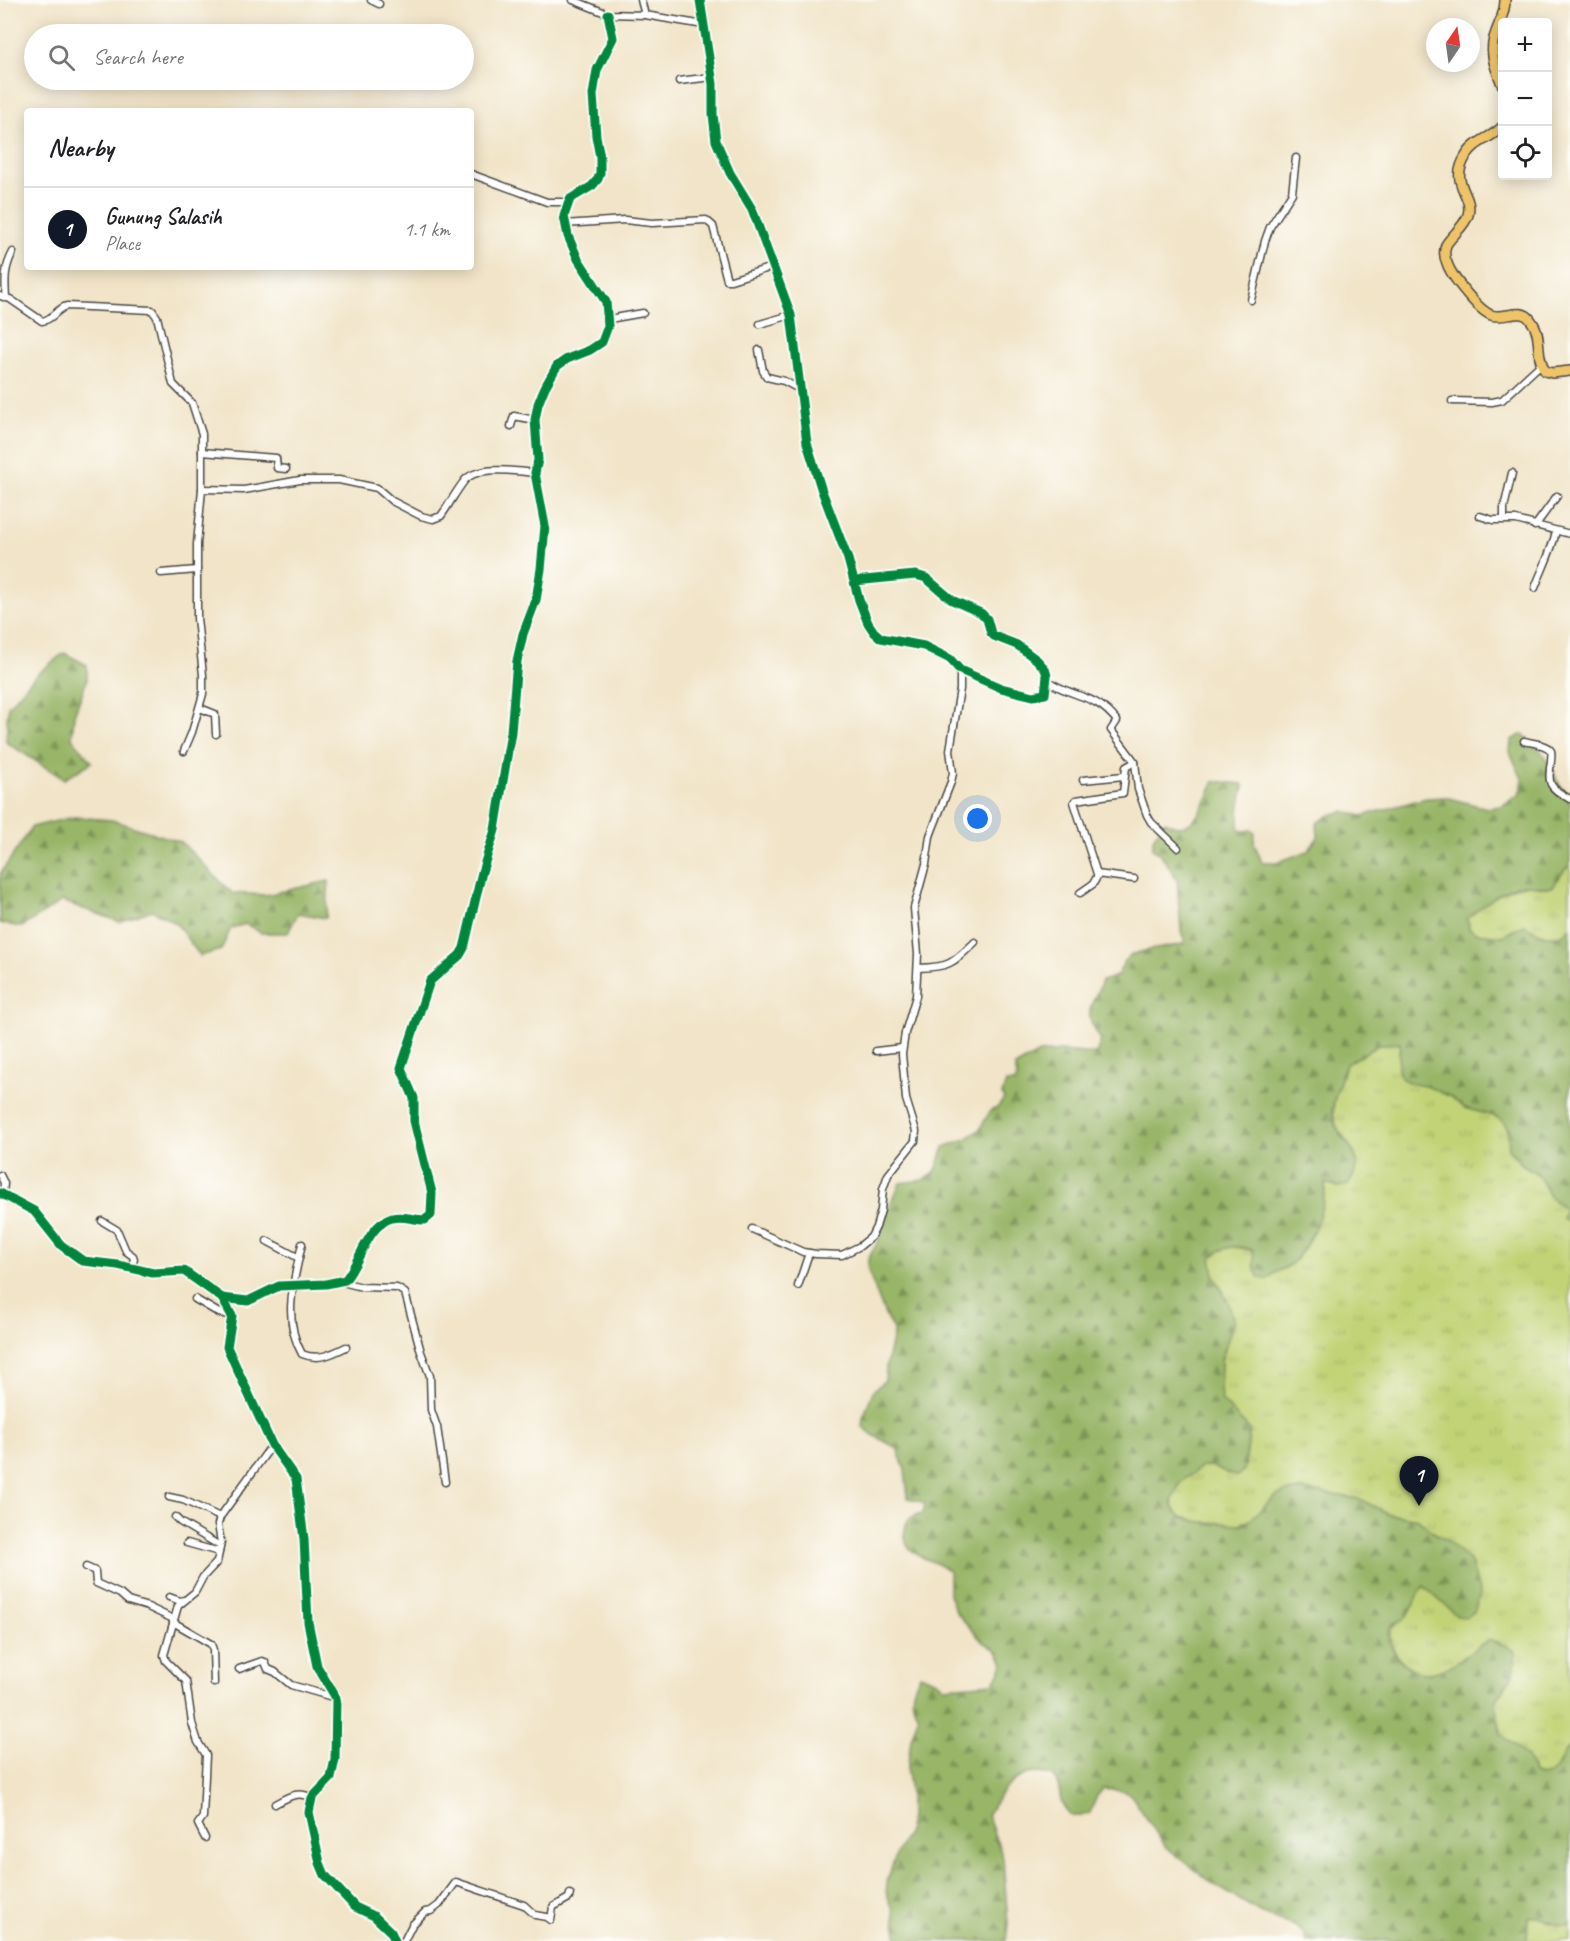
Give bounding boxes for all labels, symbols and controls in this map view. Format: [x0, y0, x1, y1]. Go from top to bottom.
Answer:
north arrow [1426, 18, 1480, 72]
map controls [1498, 18, 1552, 180]
button: + [1498, 18, 1552, 72]
search box [24, 24, 474, 90]
icon: search [45, 41, 78, 74]
text: Search here [93, 43, 183, 71]
button: − [1498, 72, 1552, 126]
button: locate [1498, 126, 1552, 180]
text: Nearby [48, 131, 113, 164]
text: Gunung Salasih [105, 203, 222, 231]
text: 1 [63, 217, 72, 242]
text: 1.1 km [404, 217, 450, 242]
text: Place [105, 231, 140, 256]
your location [963, 804, 992, 833]
pin: 1 [1400, 1456, 1438, 1506]

